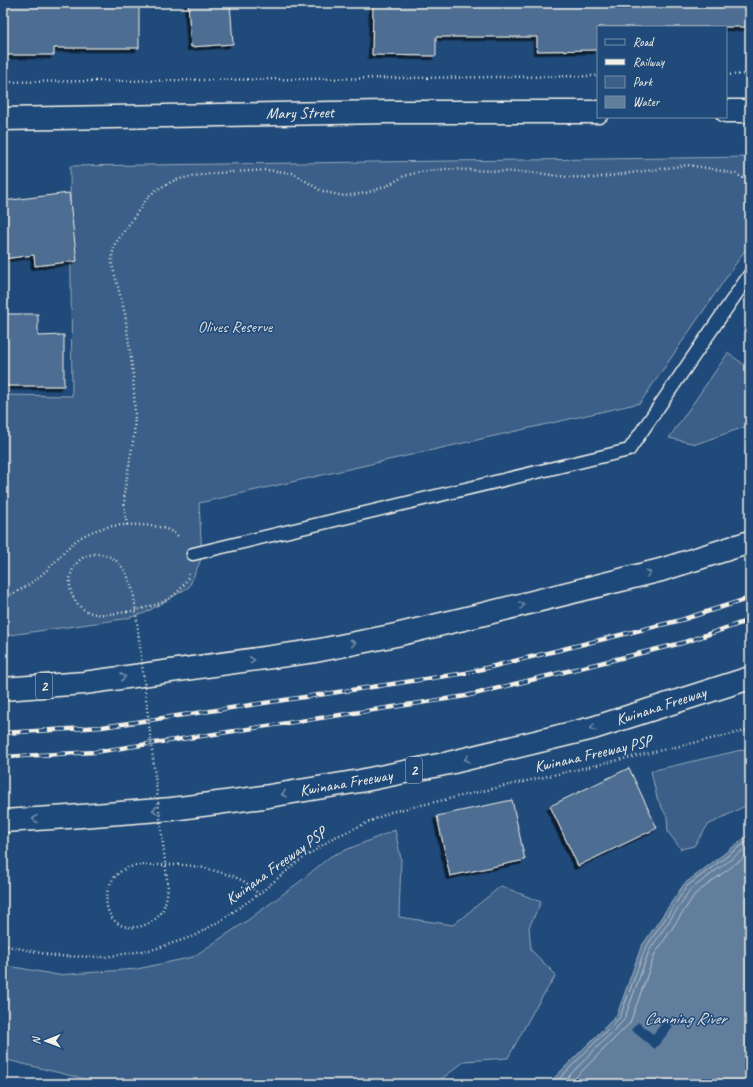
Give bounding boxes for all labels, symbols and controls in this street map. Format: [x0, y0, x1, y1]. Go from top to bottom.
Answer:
legend [597, 26, 727, 118]
text: Road [633, 34, 655, 50]
text: Railway [633, 54, 665, 70]
text: Park [633, 74, 654, 90]
text: Water [633, 94, 661, 110]
street label: Mary Street [266, 102, 336, 124]
park label: Olives Reserve [198, 317, 274, 337]
one-way arrow [644, 569, 651, 578]
one-way arrow [519, 601, 525, 609]
one-way arrow [350, 640, 356, 648]
one-way arrow [249, 656, 255, 665]
road number: 2 [36, 673, 52, 699]
one-way arrow [120, 673, 126, 682]
street label: Kwinana Freeway [613, 682, 710, 730]
one-way arrow [590, 723, 597, 732]
street label: Kwinana Freeway PSP [532, 730, 656, 777]
one-way arrow [463, 754, 470, 762]
road number: 2 [406, 757, 422, 783]
street label: Kwinana Freeway [298, 765, 395, 801]
one-way arrow [281, 789, 287, 798]
one-way arrow [152, 806, 158, 815]
one-way arrow [32, 815, 38, 823]
street label: Kwinana Freeway PSP [222, 821, 332, 909]
water label: Canning River [644, 1008, 729, 1029]
north arrow [26, 1021, 66, 1061]
text: N [29, 1035, 43, 1045]

